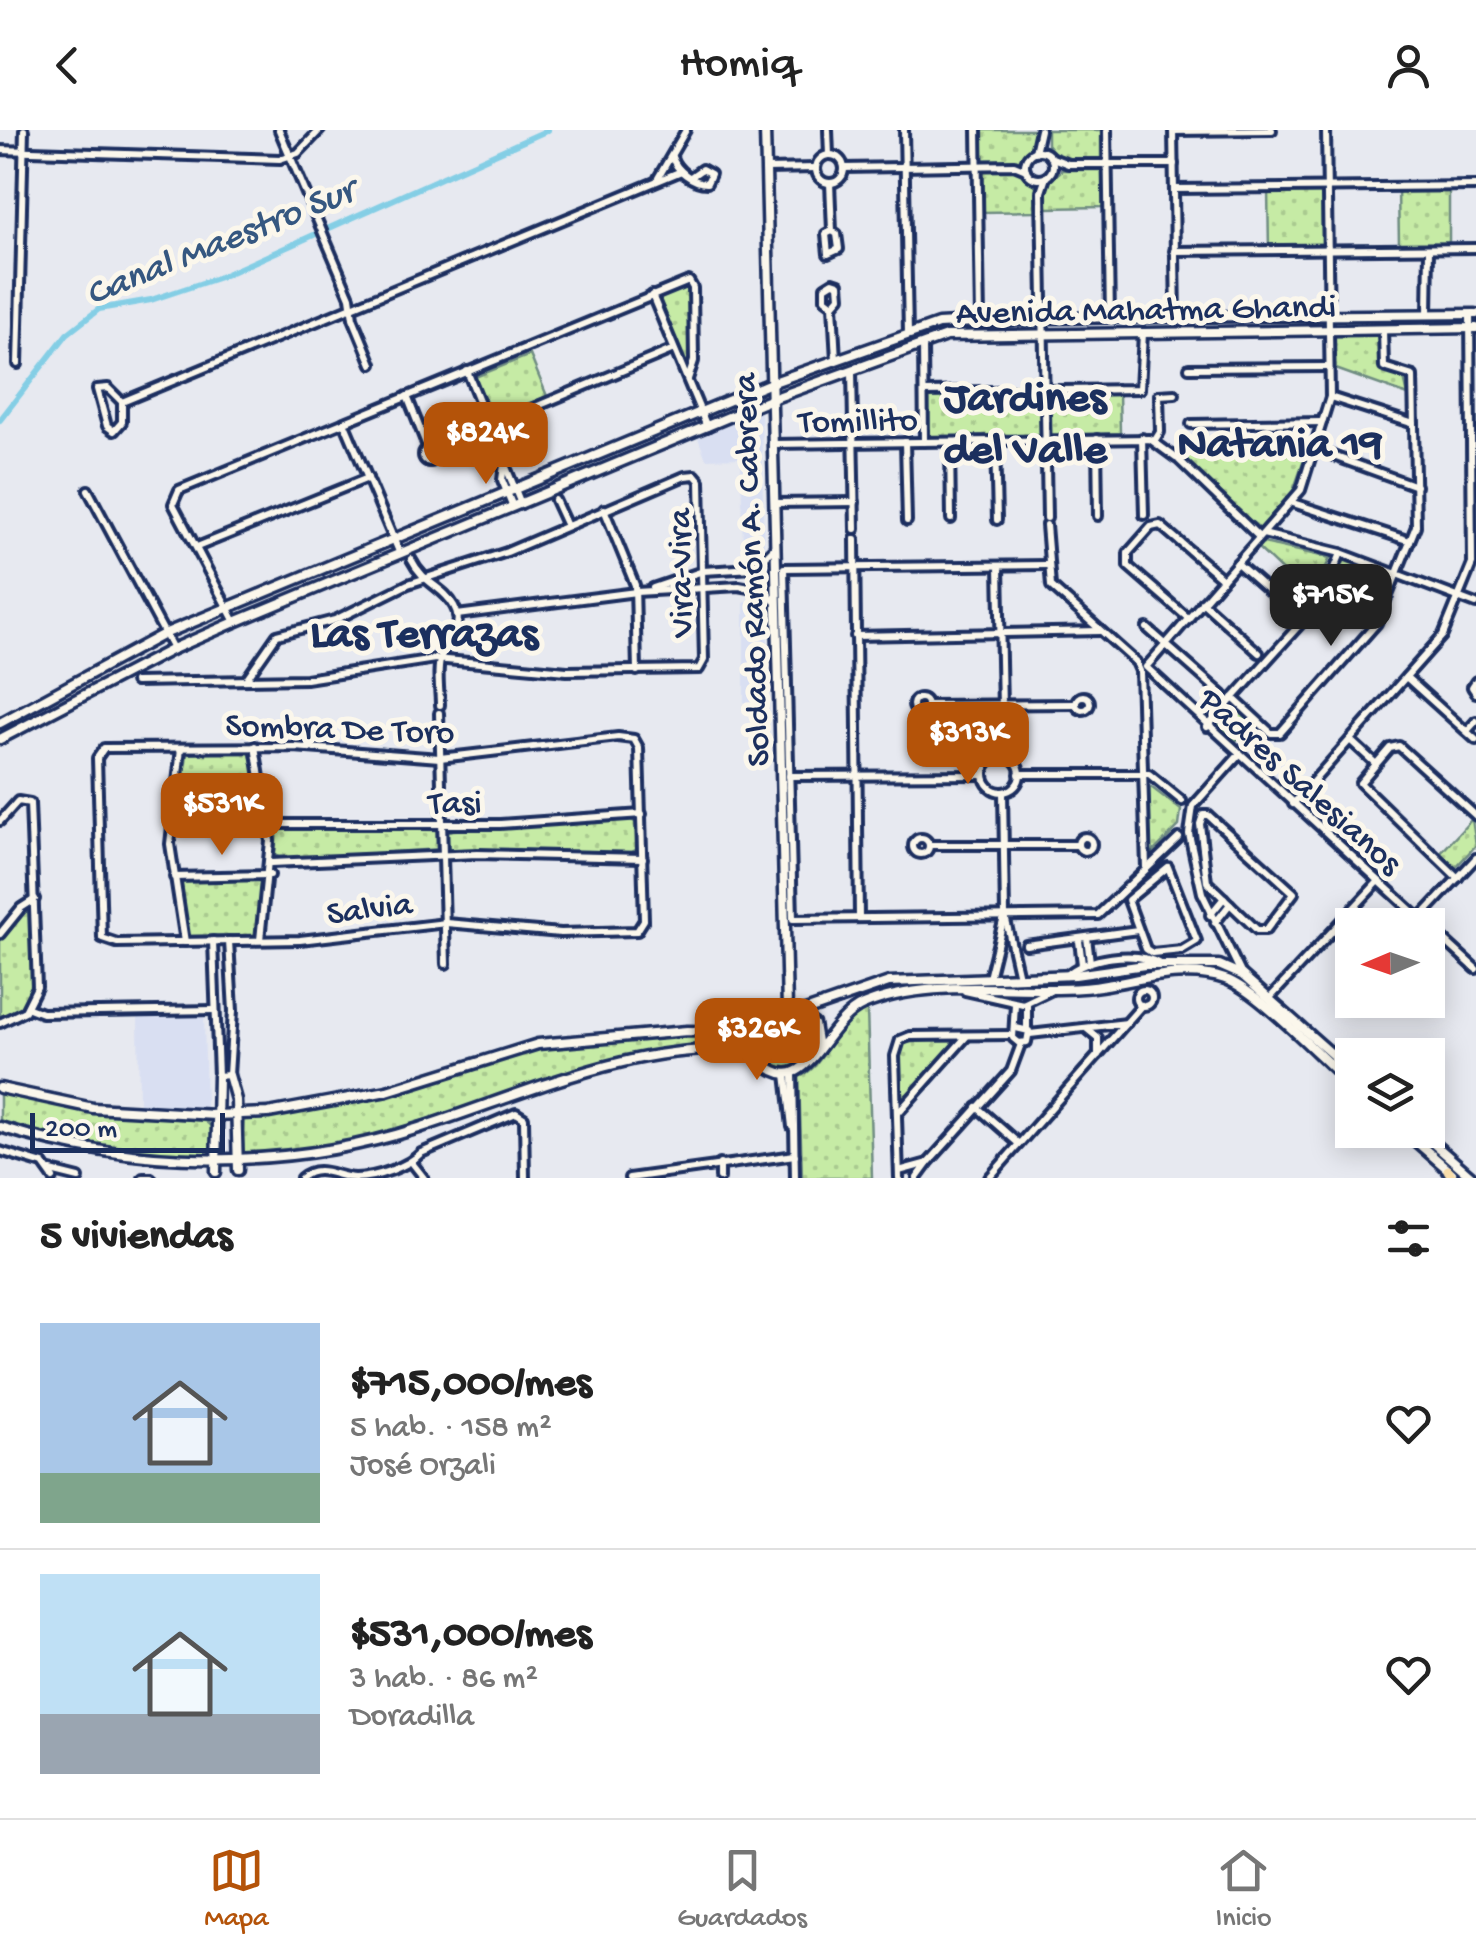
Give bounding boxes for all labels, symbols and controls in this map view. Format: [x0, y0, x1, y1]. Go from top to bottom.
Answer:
icon: back [40, 38, 95, 93]
icon: person [1381, 38, 1436, 93]
text: Homiq [679, 39, 797, 92]
water label: Canal Maestro Sur [80, 168, 369, 319]
street label: Avenida Mahatma Ghandi [956, 289, 1337, 336]
street label: Soldado Ramón A. Cabrera [727, 371, 782, 767]
district label: Jardines del Valle [943, 374, 1108, 479]
pin: $824K [416, 402, 556, 487]
street label: Tomillito [796, 402, 918, 445]
text: $824K [446, 415, 526, 453]
district label: Natania 19 [1177, 420, 1383, 473]
street label: Vira-Vira [662, 507, 705, 639]
pin: $715K [1261, 564, 1401, 649]
text: $715K [1292, 577, 1370, 615]
district label: Las Terrazas [310, 610, 540, 663]
street label: Padres Salesianos [1187, 680, 1409, 886]
pin: $313K [898, 702, 1038, 787]
street label: Sombra De Toro [225, 707, 455, 756]
text: $313K [929, 715, 1007, 753]
pin: $531K [152, 773, 292, 858]
street label: Tasi [426, 785, 482, 826]
text: $531K [183, 786, 261, 824]
street label: Salvia [325, 886, 416, 937]
north arrow [1335, 908, 1445, 1018]
map controls [1335, 908, 1445, 1148]
pin: $326K [687, 998, 827, 1083]
text: $326K [717, 1011, 797, 1049]
button: layers [1335, 1038, 1445, 1148]
scale bar [30, 1108, 225, 1153]
text: 200 m [45, 1114, 117, 1147]
icon: filters [1381, 1211, 1436, 1266]
text: 5 viviendas [40, 1214, 232, 1263]
text: $715,000/mes [350, 1361, 592, 1410]
icon: home [120, 1363, 240, 1483]
icon: heart [1381, 1396, 1436, 1451]
text: 5 hab. · 158 m² [350, 1410, 552, 1448]
text: José Orzali [350, 1448, 496, 1486]
text: $531,000/mes [350, 1612, 592, 1661]
icon: home [120, 1614, 240, 1734]
icon: heart [1381, 1647, 1436, 1702]
text: 3 hab. · 86 m² [350, 1661, 538, 1699]
text: Doradilla [350, 1699, 474, 1737]
tab: Mapa [204, 1843, 269, 1936]
tab: Guardados [677, 1843, 807, 1936]
tab: Inicio [1215, 1843, 1272, 1936]

